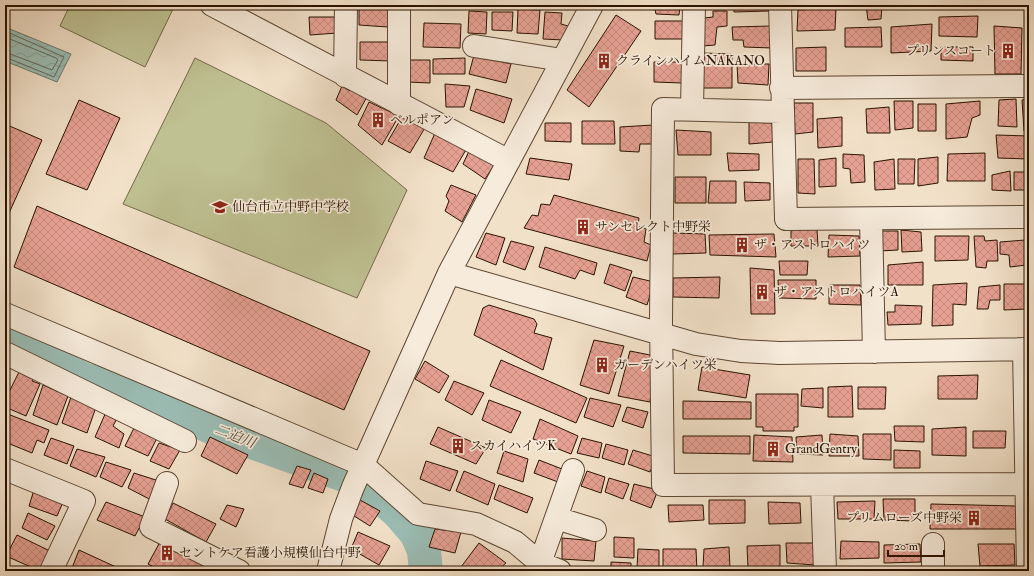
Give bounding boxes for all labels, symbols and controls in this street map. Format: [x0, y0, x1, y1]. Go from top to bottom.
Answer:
building icon: プリンスコート [999, 42, 1017, 60]
place label: プリンスコート [906, 43, 996, 59]
building icon: クラインハイムNAKANO [595, 52, 613, 70]
place label: クラインハイムNAKANO [616, 53, 765, 69]
building icon: ベルポアン [369, 111, 387, 129]
place label: ベルポアン [390, 112, 454, 128]
school or university icon: 仙台市立中野中学校 [211, 198, 229, 216]
place label: 仙台市立中野中学校 [232, 199, 349, 215]
building icon: サンセレクト中野栄 [574, 218, 592, 236]
place label: サンセレクト中野栄 [595, 219, 711, 235]
building icon: ザ・アストロハイツ [733, 236, 751, 254]
place label: ザ・アストロハイツ [754, 237, 870, 253]
building icon: ザ・アストロハイツA [753, 283, 771, 301]
place label: ザ・アストロハイツA [774, 284, 899, 300]
building icon: ガーデンハイツ栄 [593, 356, 611, 374]
place label: ガーデンハイツ栄 [614, 357, 717, 373]
water label: 二迫川 [212, 421, 260, 452]
building icon: スカイハイツK [449, 437, 467, 455]
place label: スカイハイツK [470, 438, 557, 454]
building icon: GrandGentry [764, 440, 782, 458]
place label: GrandGentry [785, 441, 857, 458]
building icon: プリムローズ中野栄 [965, 509, 983, 527]
place label: プリムローズ中野栄 [846, 510, 962, 526]
scale bar [888, 532, 944, 558]
text: 20 m [894, 539, 919, 554]
building icon: セントケア看護小規模仙台中野 [158, 544, 176, 562]
place label: セントケア看護小規模仙台中野 [179, 545, 361, 561]

